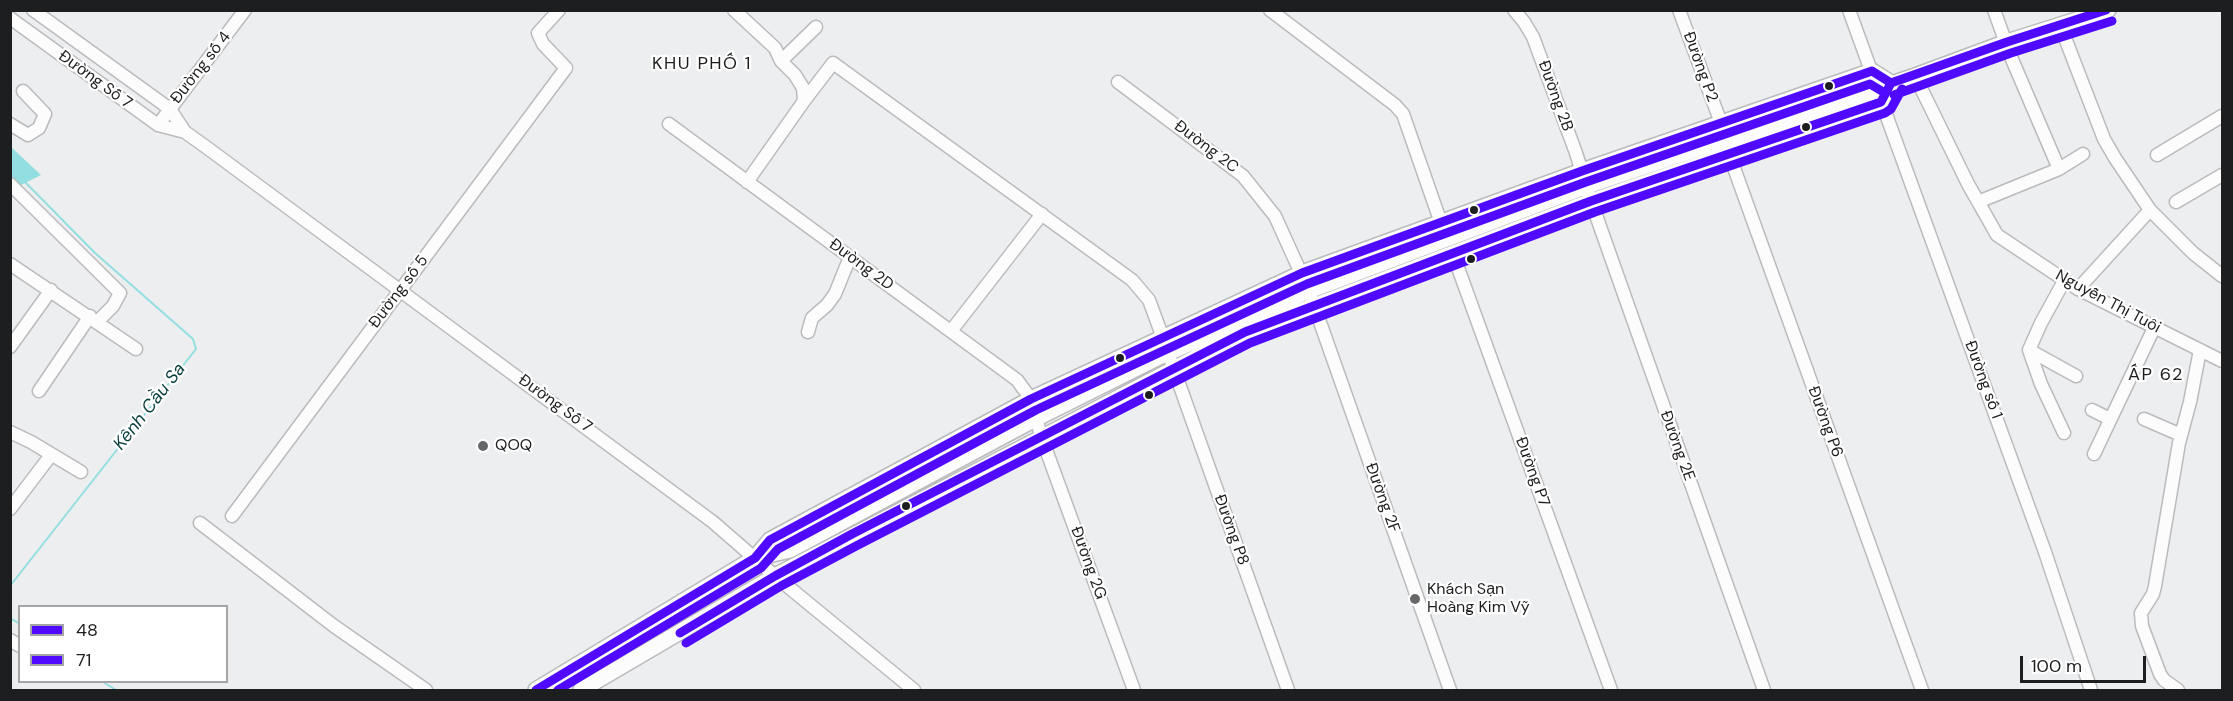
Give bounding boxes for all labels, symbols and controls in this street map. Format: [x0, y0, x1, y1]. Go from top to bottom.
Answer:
street label: Đường số 4 [167, 28, 235, 108]
street label: Đường P2 [1678, 29, 1722, 105]
street label: Đường Số 7 [54, 47, 136, 113]
district label: KHU PHỐ 1 [652, 53, 752, 75]
street label: Đường 2B [1533, 58, 1577, 134]
unlabelled marker [1823, 80, 1835, 92]
street label: Đường 2C [1170, 117, 1242, 177]
unlabelled marker [1800, 121, 1812, 133]
unlabelled marker [1468, 204, 1480, 216]
street label: Đường 2D [825, 235, 897, 295]
street label: Đường số 5 [365, 252, 433, 332]
unlabelled marker [1465, 253, 1477, 265]
street label: Nguyễn Thị Tuôi [2052, 266, 2164, 338]
street label: Đường số 1 [1960, 338, 2006, 422]
unlabelled marker [1114, 352, 1126, 364]
water label: Kênh Cầu Sa [109, 359, 191, 455]
district label: ẤP 62 [2128, 364, 2184, 386]
street label: Đường Số 7 [514, 371, 596, 437]
street label: Đường P6 [1803, 384, 1847, 460]
unlabelled marker [1143, 389, 1155, 401]
street label: Đường 2E [1655, 408, 1699, 484]
street label: Đường P7 [1511, 435, 1553, 509]
place label: QOQ [495, 436, 532, 456]
marker: QOQ [476, 439, 490, 453]
street label: Đường 2F [1361, 461, 1403, 535]
street label: Đường P8 [1209, 492, 1253, 568]
unlabelled marker [900, 500, 912, 512]
street label: Đường 2G [1066, 524, 1110, 602]
place label: Khách Sạn Hoàng Kim Vỹ [1427, 580, 1530, 618]
marker: Khách Sạn Hoàng Kim Vỹ [1408, 592, 1422, 606]
legend [18, 605, 228, 683]
text: 48 [76, 618, 98, 642]
scale bar [2023, 644, 2149, 682]
text: 71 [76, 648, 91, 672]
text: 100 m [2031, 654, 2082, 678]

